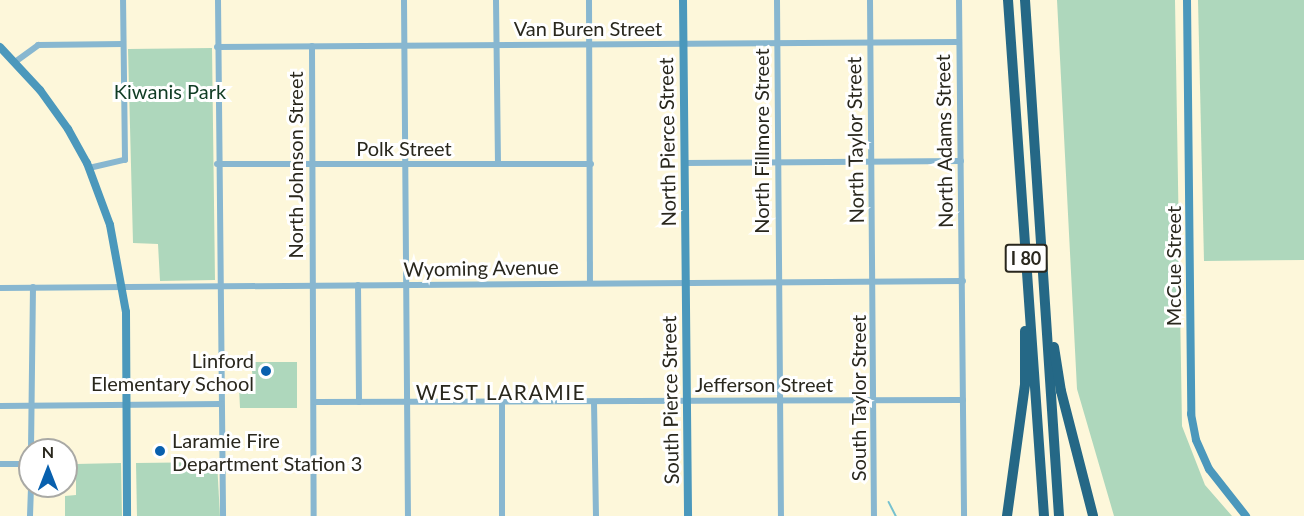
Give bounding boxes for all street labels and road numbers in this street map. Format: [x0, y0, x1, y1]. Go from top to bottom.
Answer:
street label: Van Buren Street [514, 16, 662, 40]
street label: North Fillmore Street [749, 48, 773, 234]
street label: North Adams Street [930, 54, 958, 228]
street label: North Taylor Street [842, 56, 868, 224]
street label: North Pierce Street [654, 57, 680, 227]
street label: North Johnson Street [283, 71, 307, 259]
street label: Polk Street [356, 136, 452, 160]
street label: McCue Street [1161, 206, 1185, 326]
road number: I 80 [1004, 243, 1048, 273]
street label: Wyoming Avenue [403, 255, 559, 281]
street label: South Taylor Street [846, 314, 870, 482]
street label: South Pierce Street [657, 315, 683, 485]
street label: Jefferson Street [695, 372, 833, 396]

